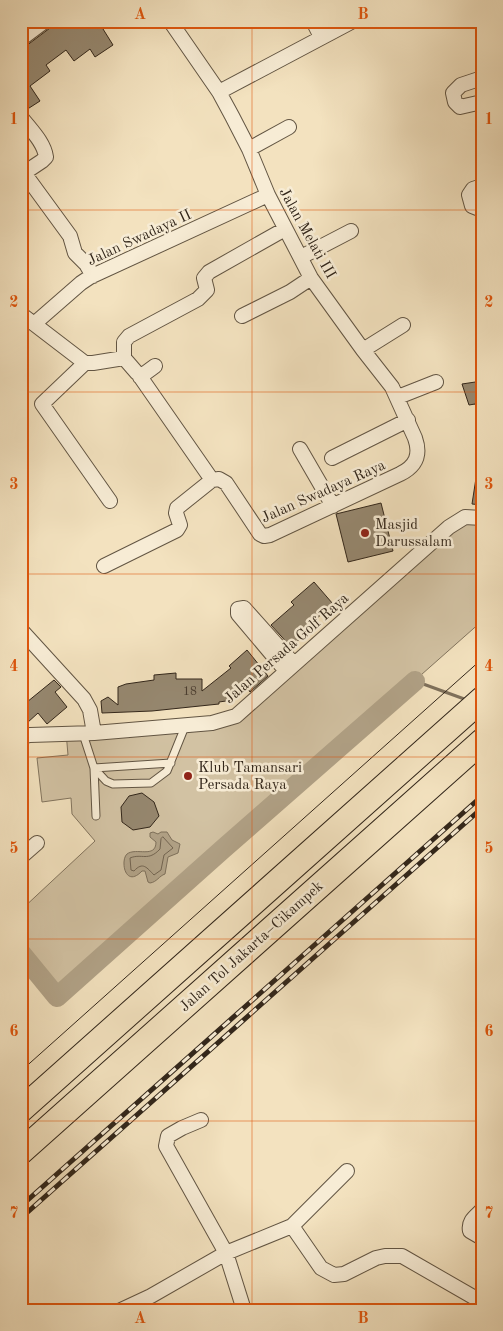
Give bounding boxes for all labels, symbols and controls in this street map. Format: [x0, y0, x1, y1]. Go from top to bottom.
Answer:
text: A [134, 7, 146, 23]
text: B [357, 7, 369, 23]
text: 1 [9, 112, 19, 128]
text: 1 [484, 112, 494, 128]
street label: Jalan Melati III [276, 186, 338, 282]
street label: Jalan Swadaya II [85, 208, 194, 269]
text: 2 [9, 295, 19, 311]
text: 2 [484, 295, 494, 311]
street label: Jalan Swadaya Raya [259, 458, 388, 526]
text: 3 [9, 477, 19, 493]
text: 3 [484, 477, 494, 493]
place label: Masjid Darussalam [375, 518, 452, 550]
marker: Masjid Darussalam [359, 527, 371, 539]
street label: Jalan Persada Golf Raya [222, 591, 352, 707]
text: 4 [9, 659, 19, 675]
text: 4 [484, 659, 494, 675]
house number: 18 [183, 686, 197, 698]
place label: Klub Tamansari Persada Raya [198, 761, 302, 793]
marker: Klub Tamansari Persada Raya [182, 770, 194, 782]
text: 5 [9, 841, 19, 857]
text: 5 [484, 841, 494, 857]
street label: Jalan Tol Jakarta–Cikampek [177, 879, 327, 1015]
text: 6 [9, 1024, 19, 1040]
text: 6 [484, 1024, 494, 1040]
text: 7 [9, 1206, 19, 1222]
text: 7 [484, 1206, 494, 1222]
text: A [134, 1311, 146, 1327]
text: B [357, 1311, 369, 1327]

